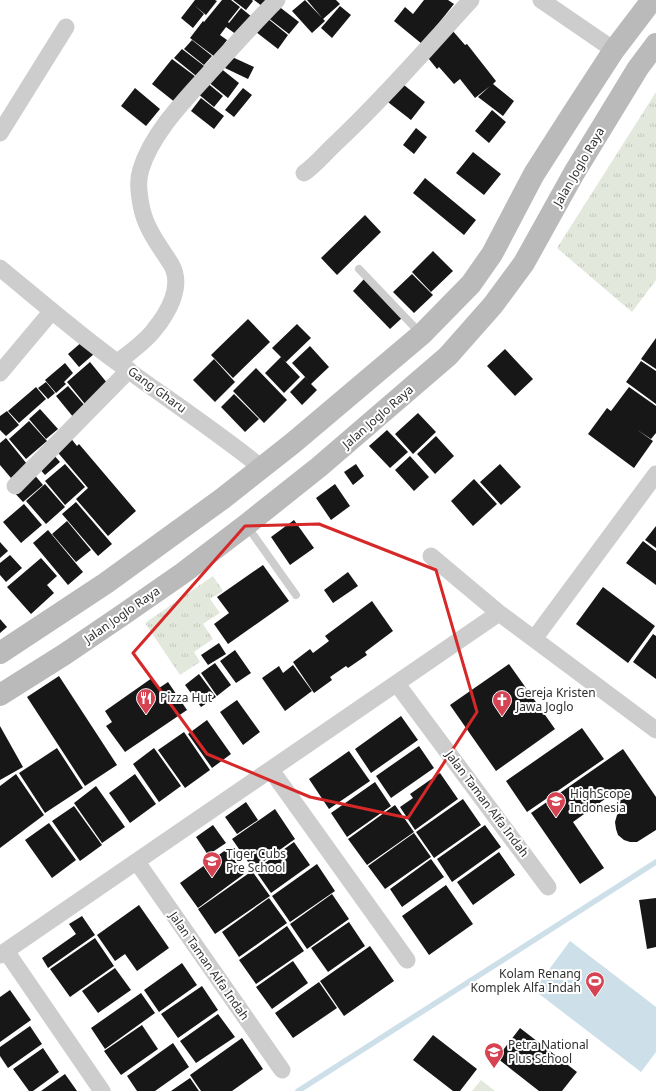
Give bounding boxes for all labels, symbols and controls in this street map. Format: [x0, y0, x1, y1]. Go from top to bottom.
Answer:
street label: Jalan Joglo Raya [548, 124, 608, 210]
street label: Gang Gharu [125, 363, 190, 417]
street label: Jalan Joglo Raya [338, 381, 417, 453]
street label: Jalan Joglo Raya [80, 582, 163, 648]
place label: Gereja Kristen Jawa Joglo [515, 684, 596, 715]
restaurant icon: Pizza Hut [135, 687, 157, 715]
place label: Pizza Hut [160, 689, 213, 706]
church icon: Gereja Kristen Jawa Joglo [491, 689, 513, 717]
street label: Jalan Taman Alfa Indah [441, 746, 533, 860]
place label: HighScope Indonesia [570, 785, 631, 816]
school or university icon: HighScope Indonesia [545, 790, 567, 818]
place label: Tiger Cubs Pre School [226, 845, 286, 876]
school or university icon: Tiger Cubs Pre School [201, 850, 223, 878]
street label: Jalan Taman Alfa Indah [165, 907, 253, 1023]
place label: Kolam Renang Komplek Alfa Indah [471, 965, 581, 996]
sports icon: Kolam Renang Komplek Alfa Indah [584, 970, 606, 998]
place label: Petra National Plus School [508, 1036, 589, 1067]
school or university icon: Petra National Plus School [483, 1041, 505, 1069]

